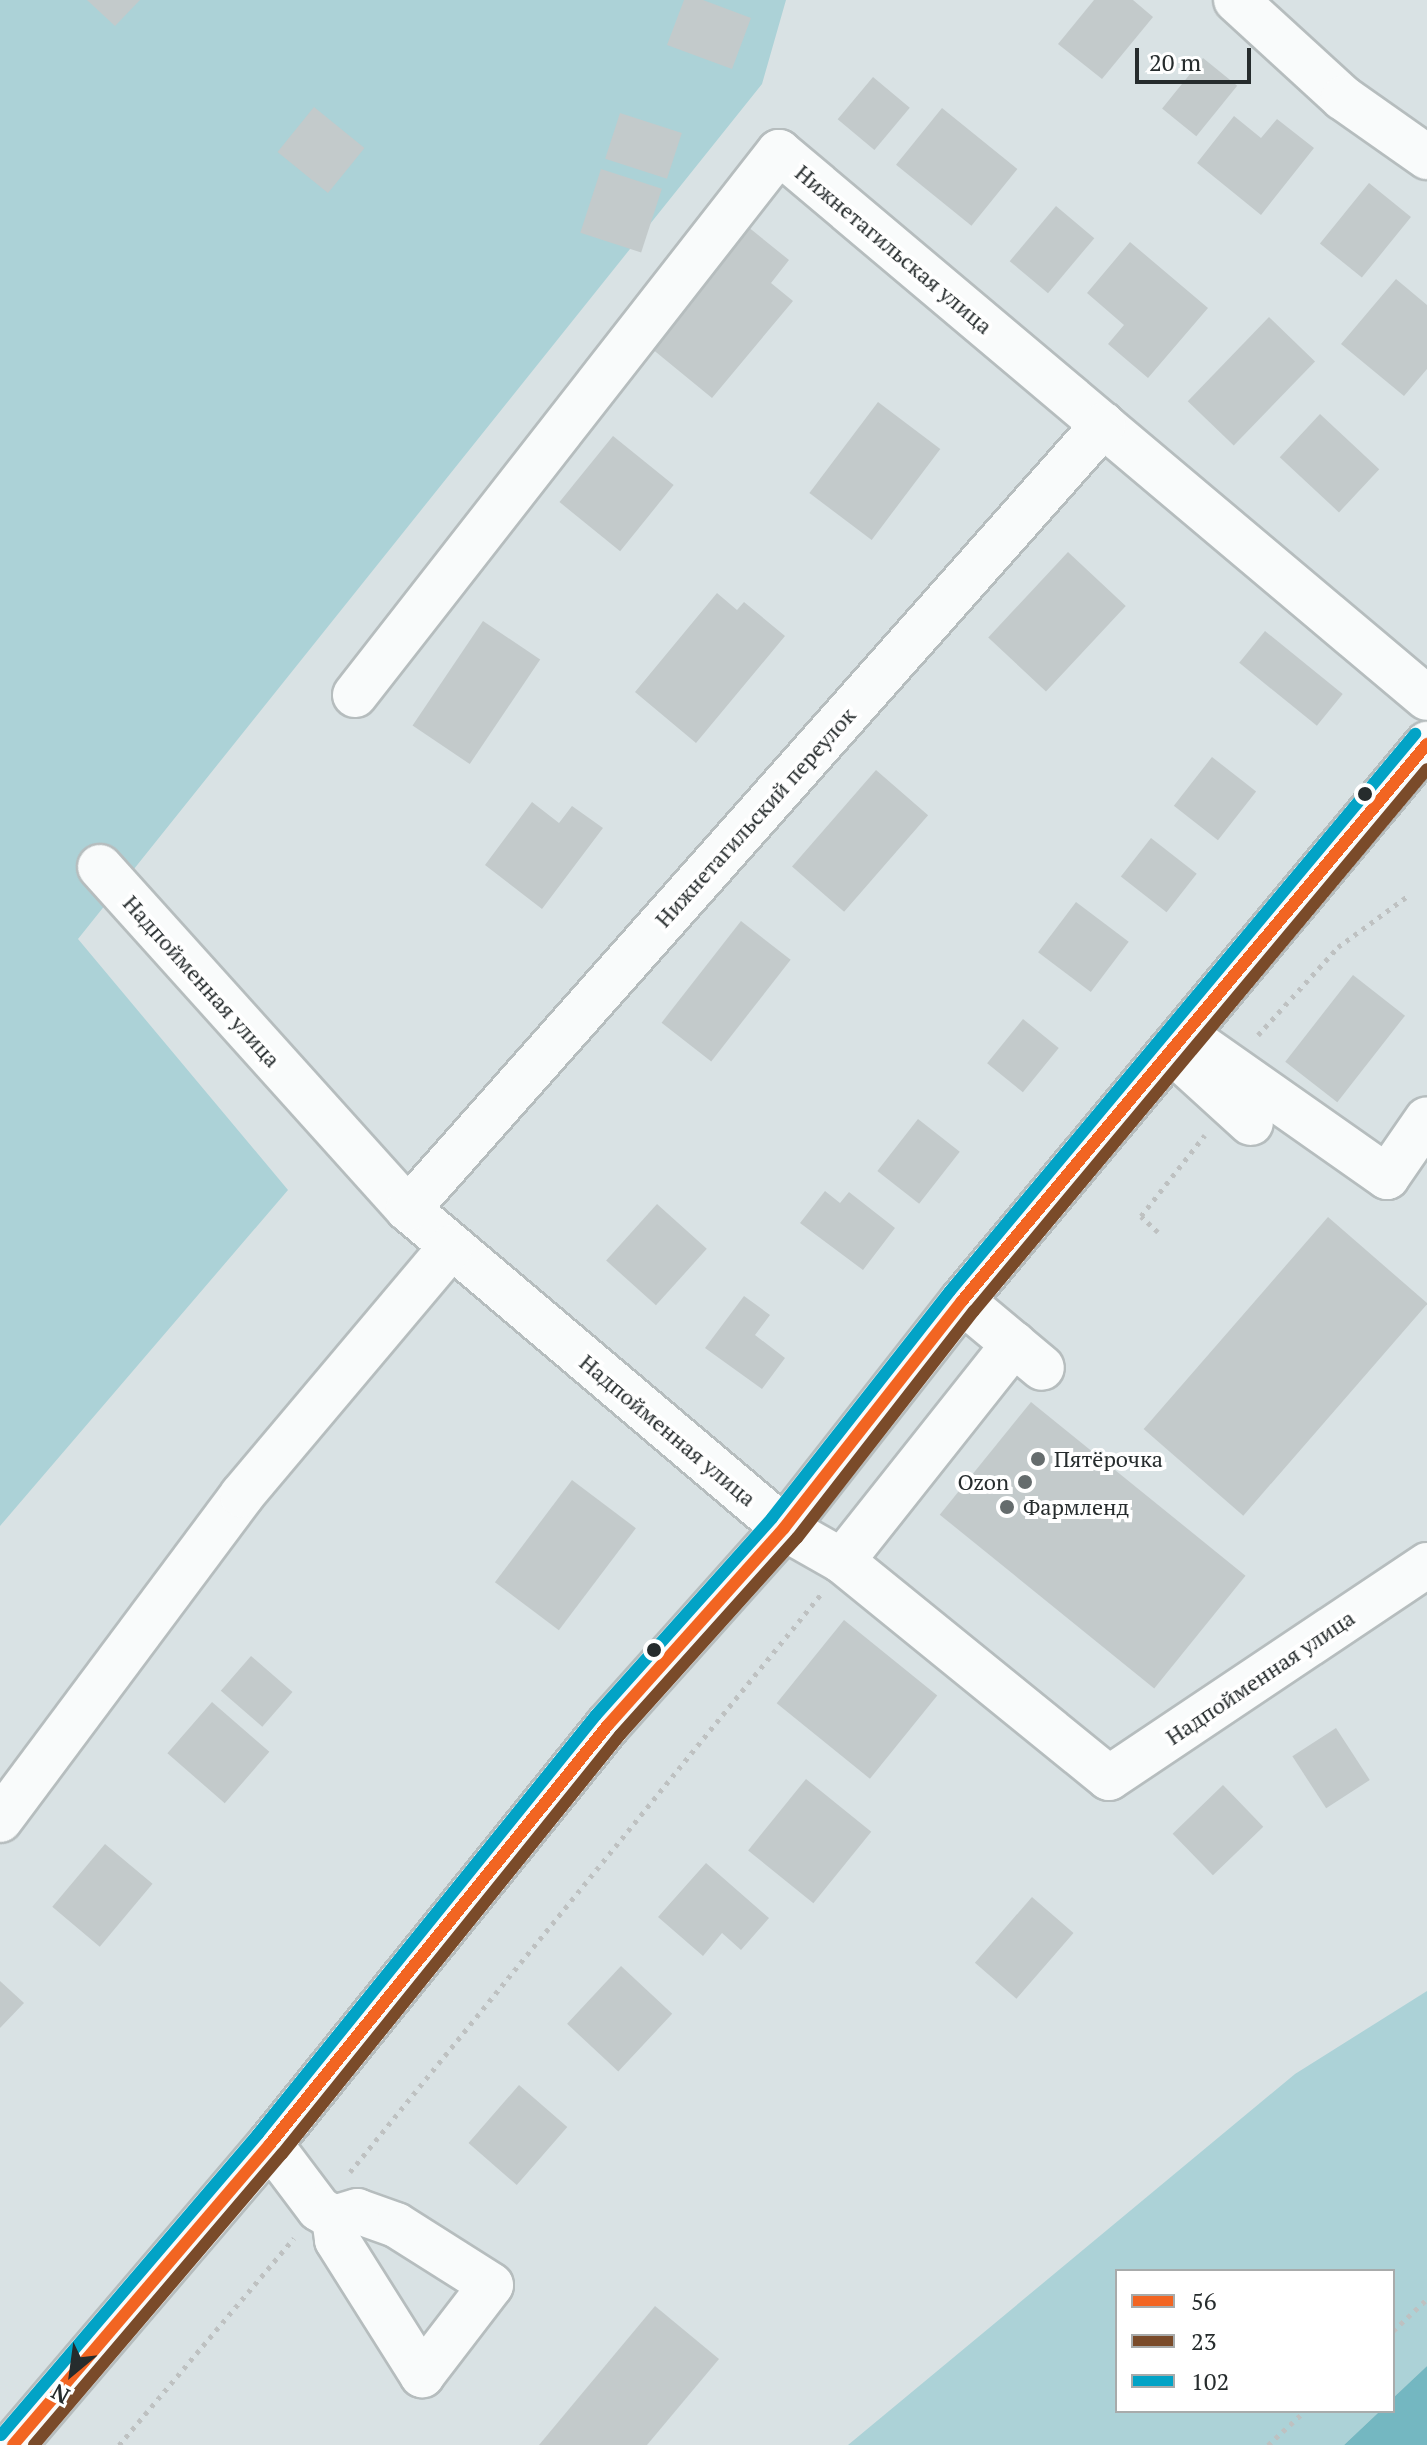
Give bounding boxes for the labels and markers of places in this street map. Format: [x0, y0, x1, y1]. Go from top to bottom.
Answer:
unlabelled marker [1357, 786, 1373, 802]
place label: Пятёрочка [1054, 1446, 1163, 1472]
marker: Пятёрочка [1029, 1450, 1047, 1468]
place label: Ozon [957, 1469, 1009, 1495]
marker: Ozon [1016, 1473, 1034, 1491]
place label: Фармленд [1023, 1494, 1129, 1520]
marker: Фармленд [998, 1498, 1016, 1516]
unlabelled marker [646, 1642, 662, 1658]

